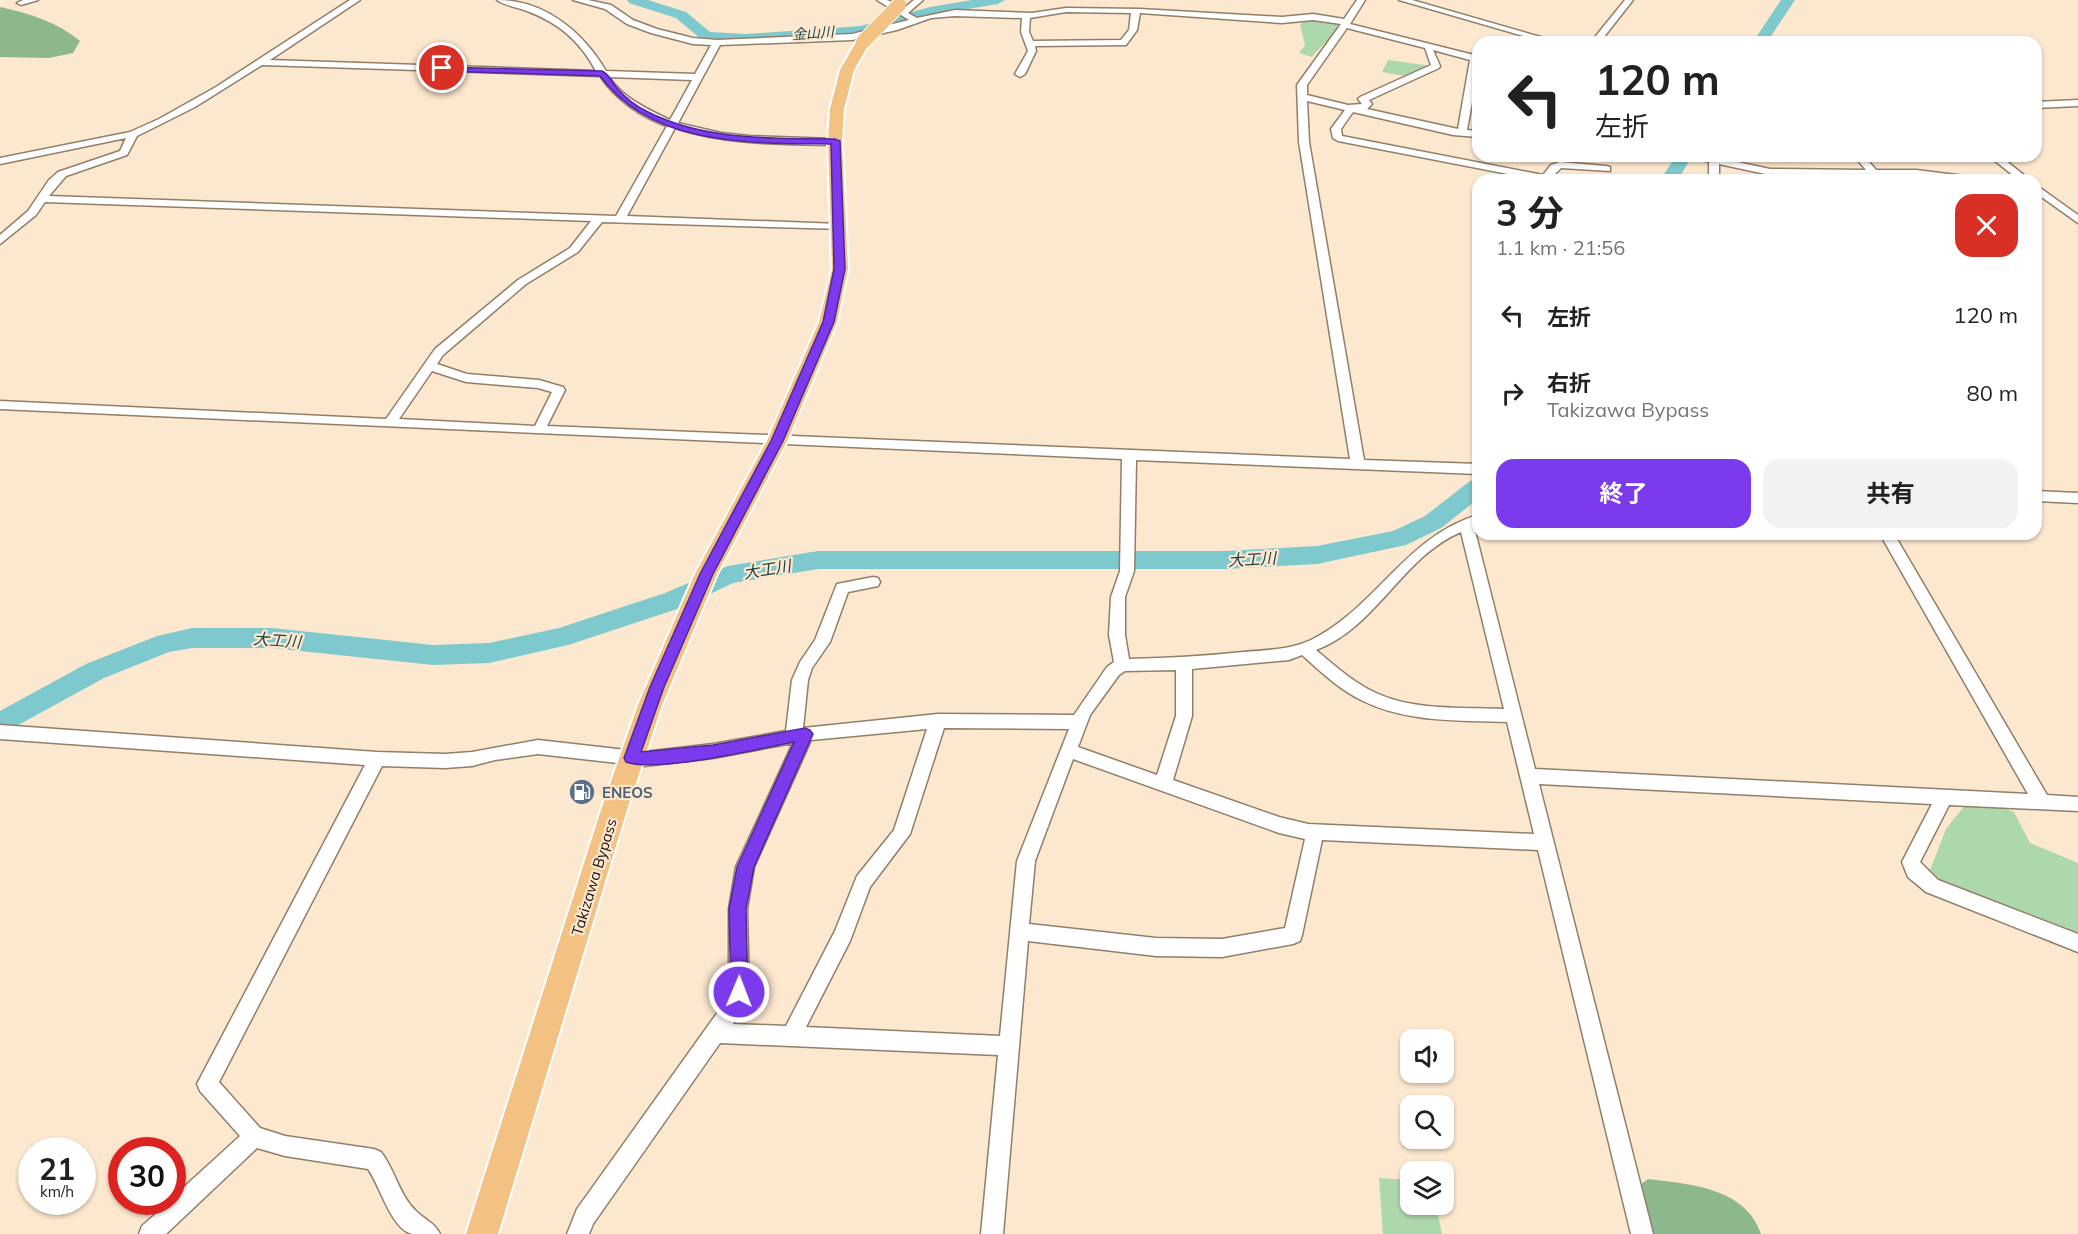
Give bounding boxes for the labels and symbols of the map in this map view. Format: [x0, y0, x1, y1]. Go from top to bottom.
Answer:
water label: 金山川 [791, 22, 837, 43]
pin [416, 42, 467, 93]
water label: 大工川 [1228, 548, 1278, 570]
water label: 大工川 [742, 555, 794, 583]
water label: 大工川 [252, 628, 304, 652]
fuel station icon: ENEOS [567, 777, 597, 807]
place label: ENEOS [602, 783, 653, 802]
street label: Takizawa Bypass [567, 816, 621, 938]
position arrow [707, 960, 771, 1024]
speed limit sign: 30 [108, 1137, 186, 1215]

